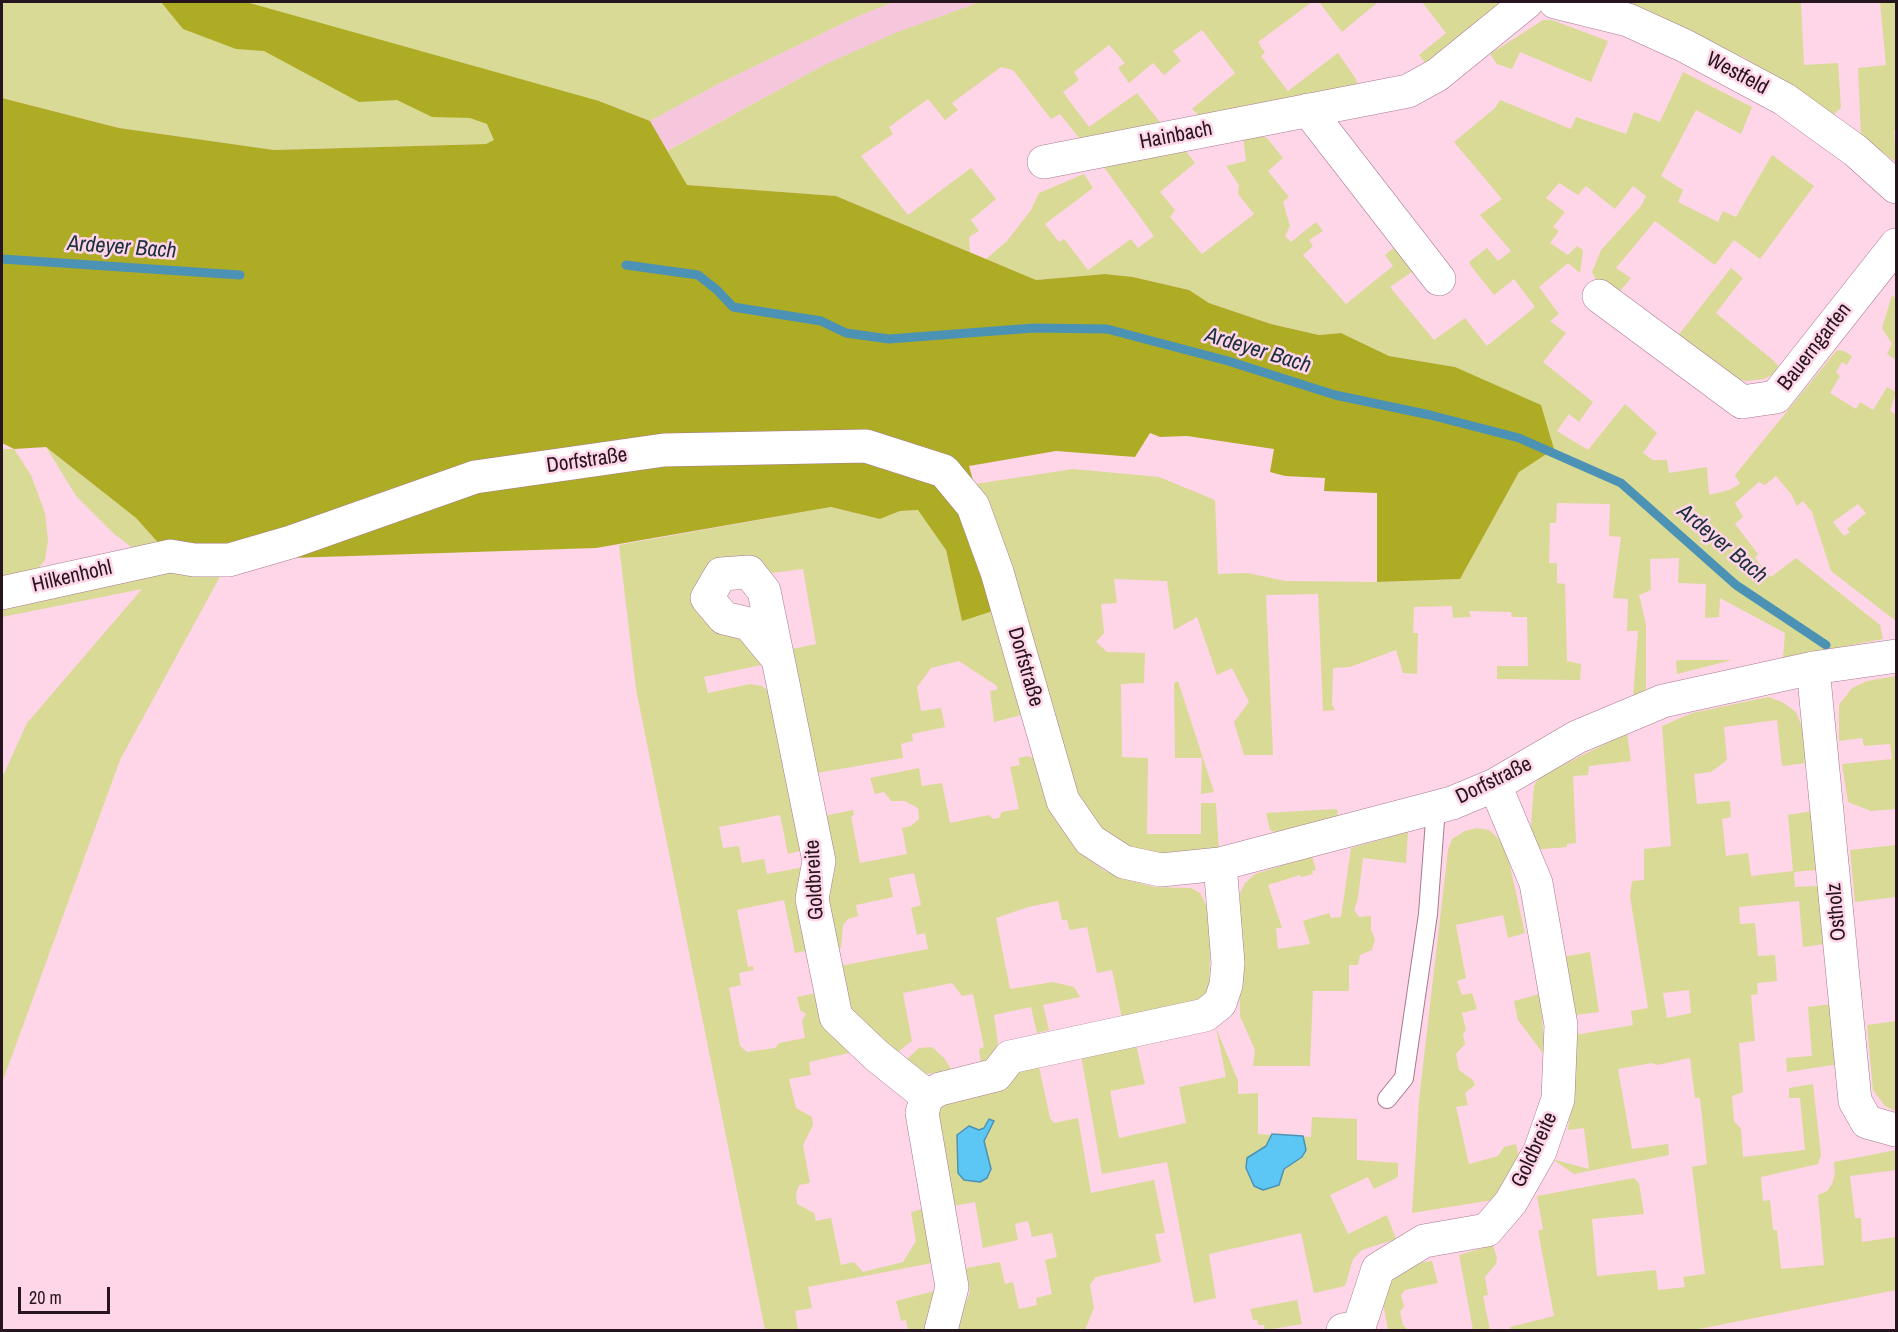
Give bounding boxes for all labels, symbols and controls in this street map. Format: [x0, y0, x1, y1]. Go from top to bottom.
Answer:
street label: Westfeld [1702, 47, 1772, 101]
street label: Hainbach [1137, 117, 1215, 155]
water label: Ardeyer Bach [67, 231, 177, 265]
street label: Bauerngarten [1773, 298, 1857, 396]
water label: Ardeyer Bach [1202, 322, 1314, 380]
street label: Dorfstraße [545, 443, 629, 479]
water label: Ardeyer Bach [1672, 499, 1772, 589]
street label: Hilkenhohl [30, 556, 114, 598]
street label: Dorfstraße [1002, 624, 1048, 710]
street label: Dorfstraße [1452, 752, 1536, 810]
street label: Goldbreite [800, 839, 830, 921]
street label: Ostholz [1822, 882, 1852, 942]
street label: Goldbreite [1507, 1108, 1563, 1192]
scale bar [21, 1275, 112, 1313]
text: 20 m [29, 1285, 62, 1310]

